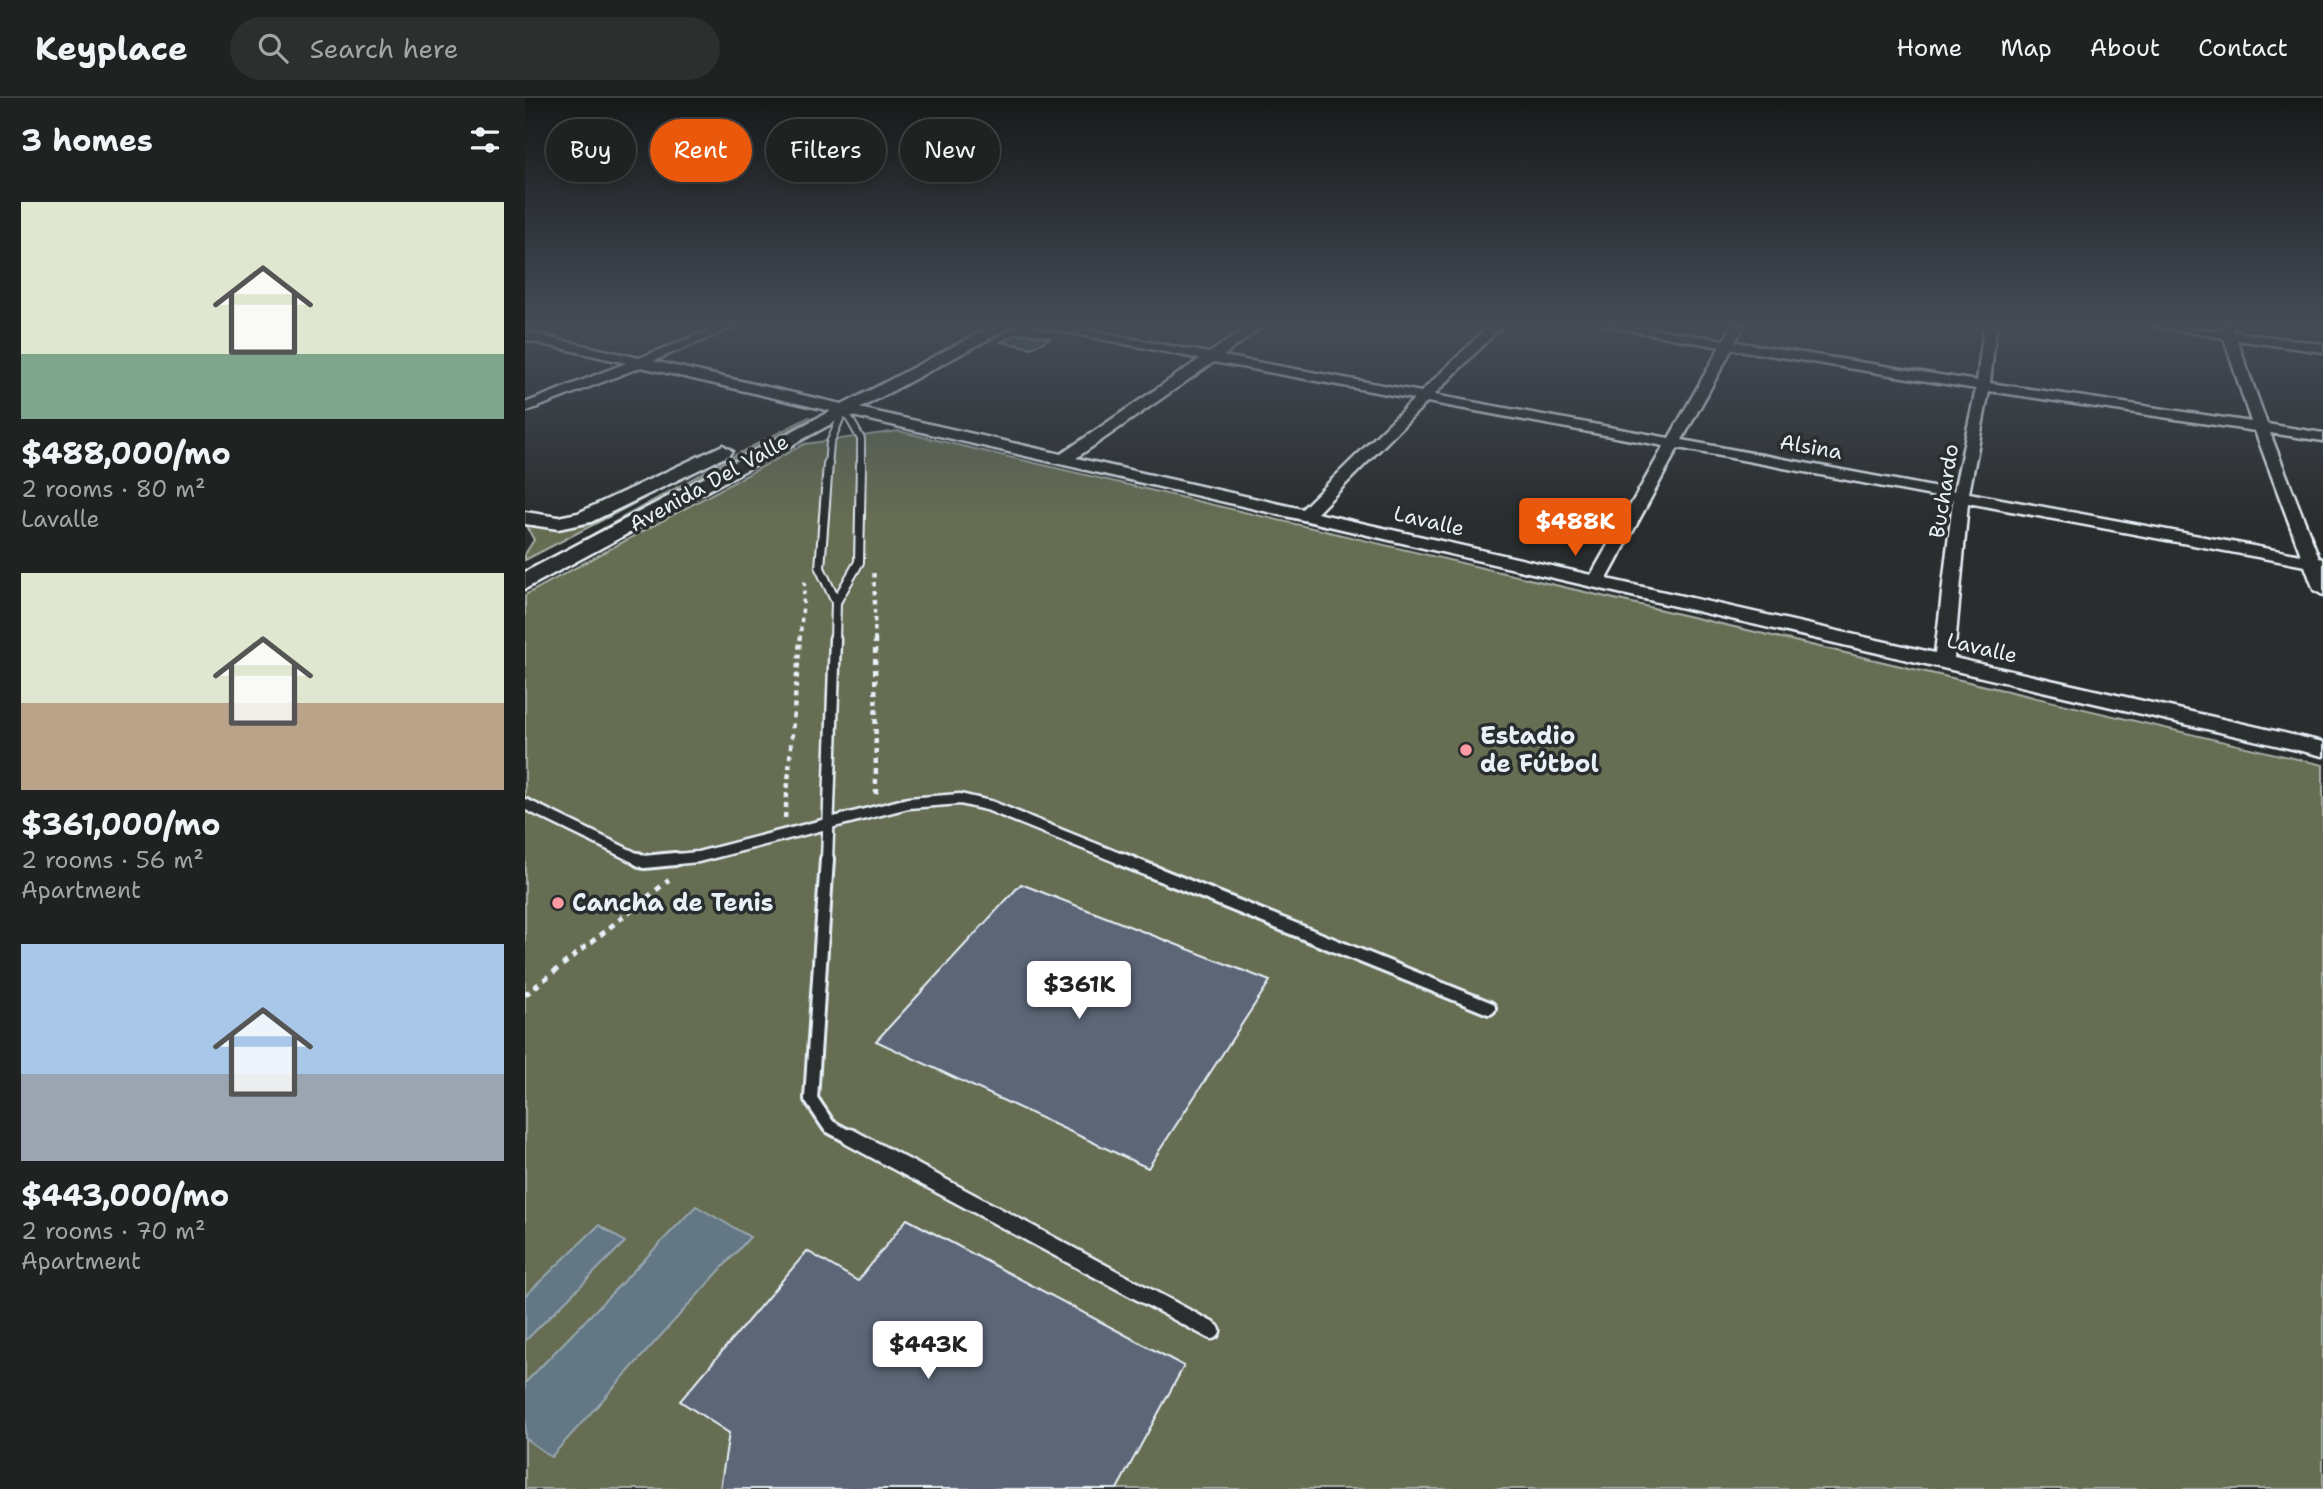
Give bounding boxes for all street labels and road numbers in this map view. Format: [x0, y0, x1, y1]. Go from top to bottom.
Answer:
street label: Avenida Del Valle [624, 428, 794, 538]
street label: Alsina [1778, 428, 1844, 466]
street label: Buchardo [1923, 442, 1965, 540]
street label: Lavalle [1391, 499, 1467, 543]
street label: Lavalle [1944, 626, 2020, 670]

